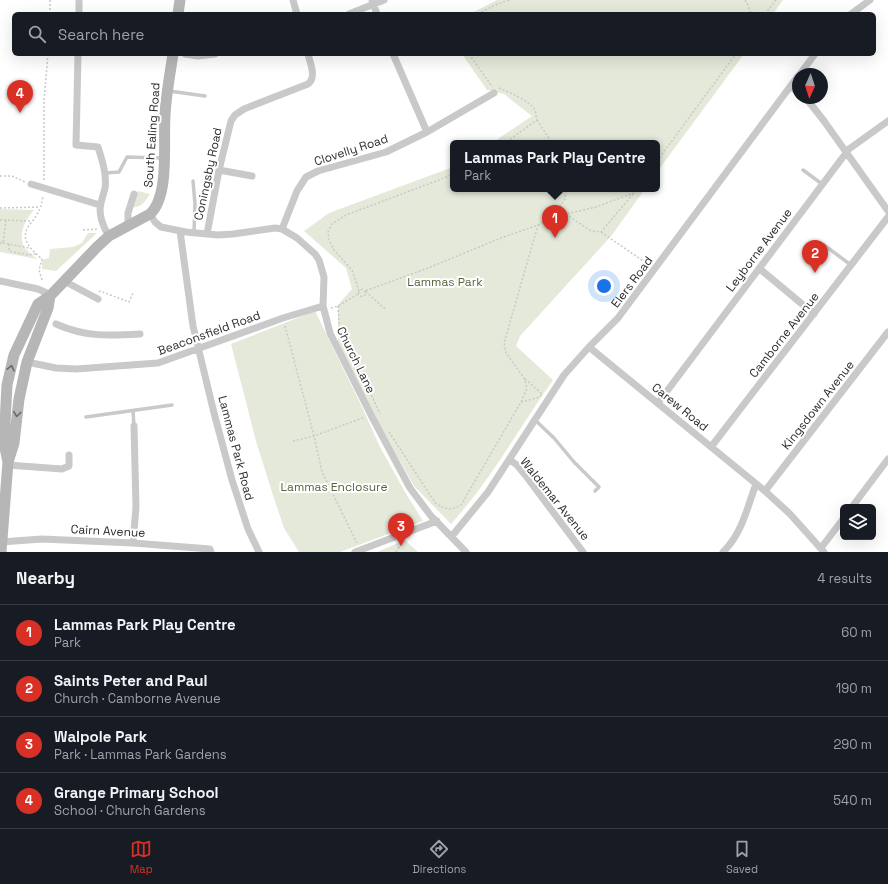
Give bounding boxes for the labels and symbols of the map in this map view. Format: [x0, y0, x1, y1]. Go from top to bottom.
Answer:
north arrow [792, 68, 828, 104]
pin: 4 [7, 80, 33, 113]
street label: South Ealing Road [140, 82, 164, 188]
street label: Coningsby Road [190, 126, 226, 222]
street label: Clovelly Road [312, 131, 390, 169]
pin: 1 [542, 205, 568, 238]
street label: Leyborne Avenue [722, 205, 796, 295]
pin: 2 [802, 240, 828, 273]
street label: Elers Road [608, 253, 656, 311]
park label: Lammas Park [407, 274, 483, 290]
your location [594, 276, 614, 296]
street label: Camborne Avenue [746, 289, 822, 381]
street label: Beaconsfield Road [155, 307, 263, 359]
street label: Church Lane [333, 324, 379, 396]
street label: Kingsdown Avenue [778, 357, 858, 453]
one-way arrow [6, 365, 14, 371]
street label: Carew Road [649, 379, 711, 435]
street label: Lammas Park Road [214, 394, 258, 502]
one-way arrow [13, 411, 22, 417]
street label: Waldemar Avenue [517, 454, 593, 544]
park label: Lammas Enclosure [280, 479, 388, 495]
pin: 3 [388, 513, 414, 546]
street label: Cairn Avenue [70, 521, 146, 541]

